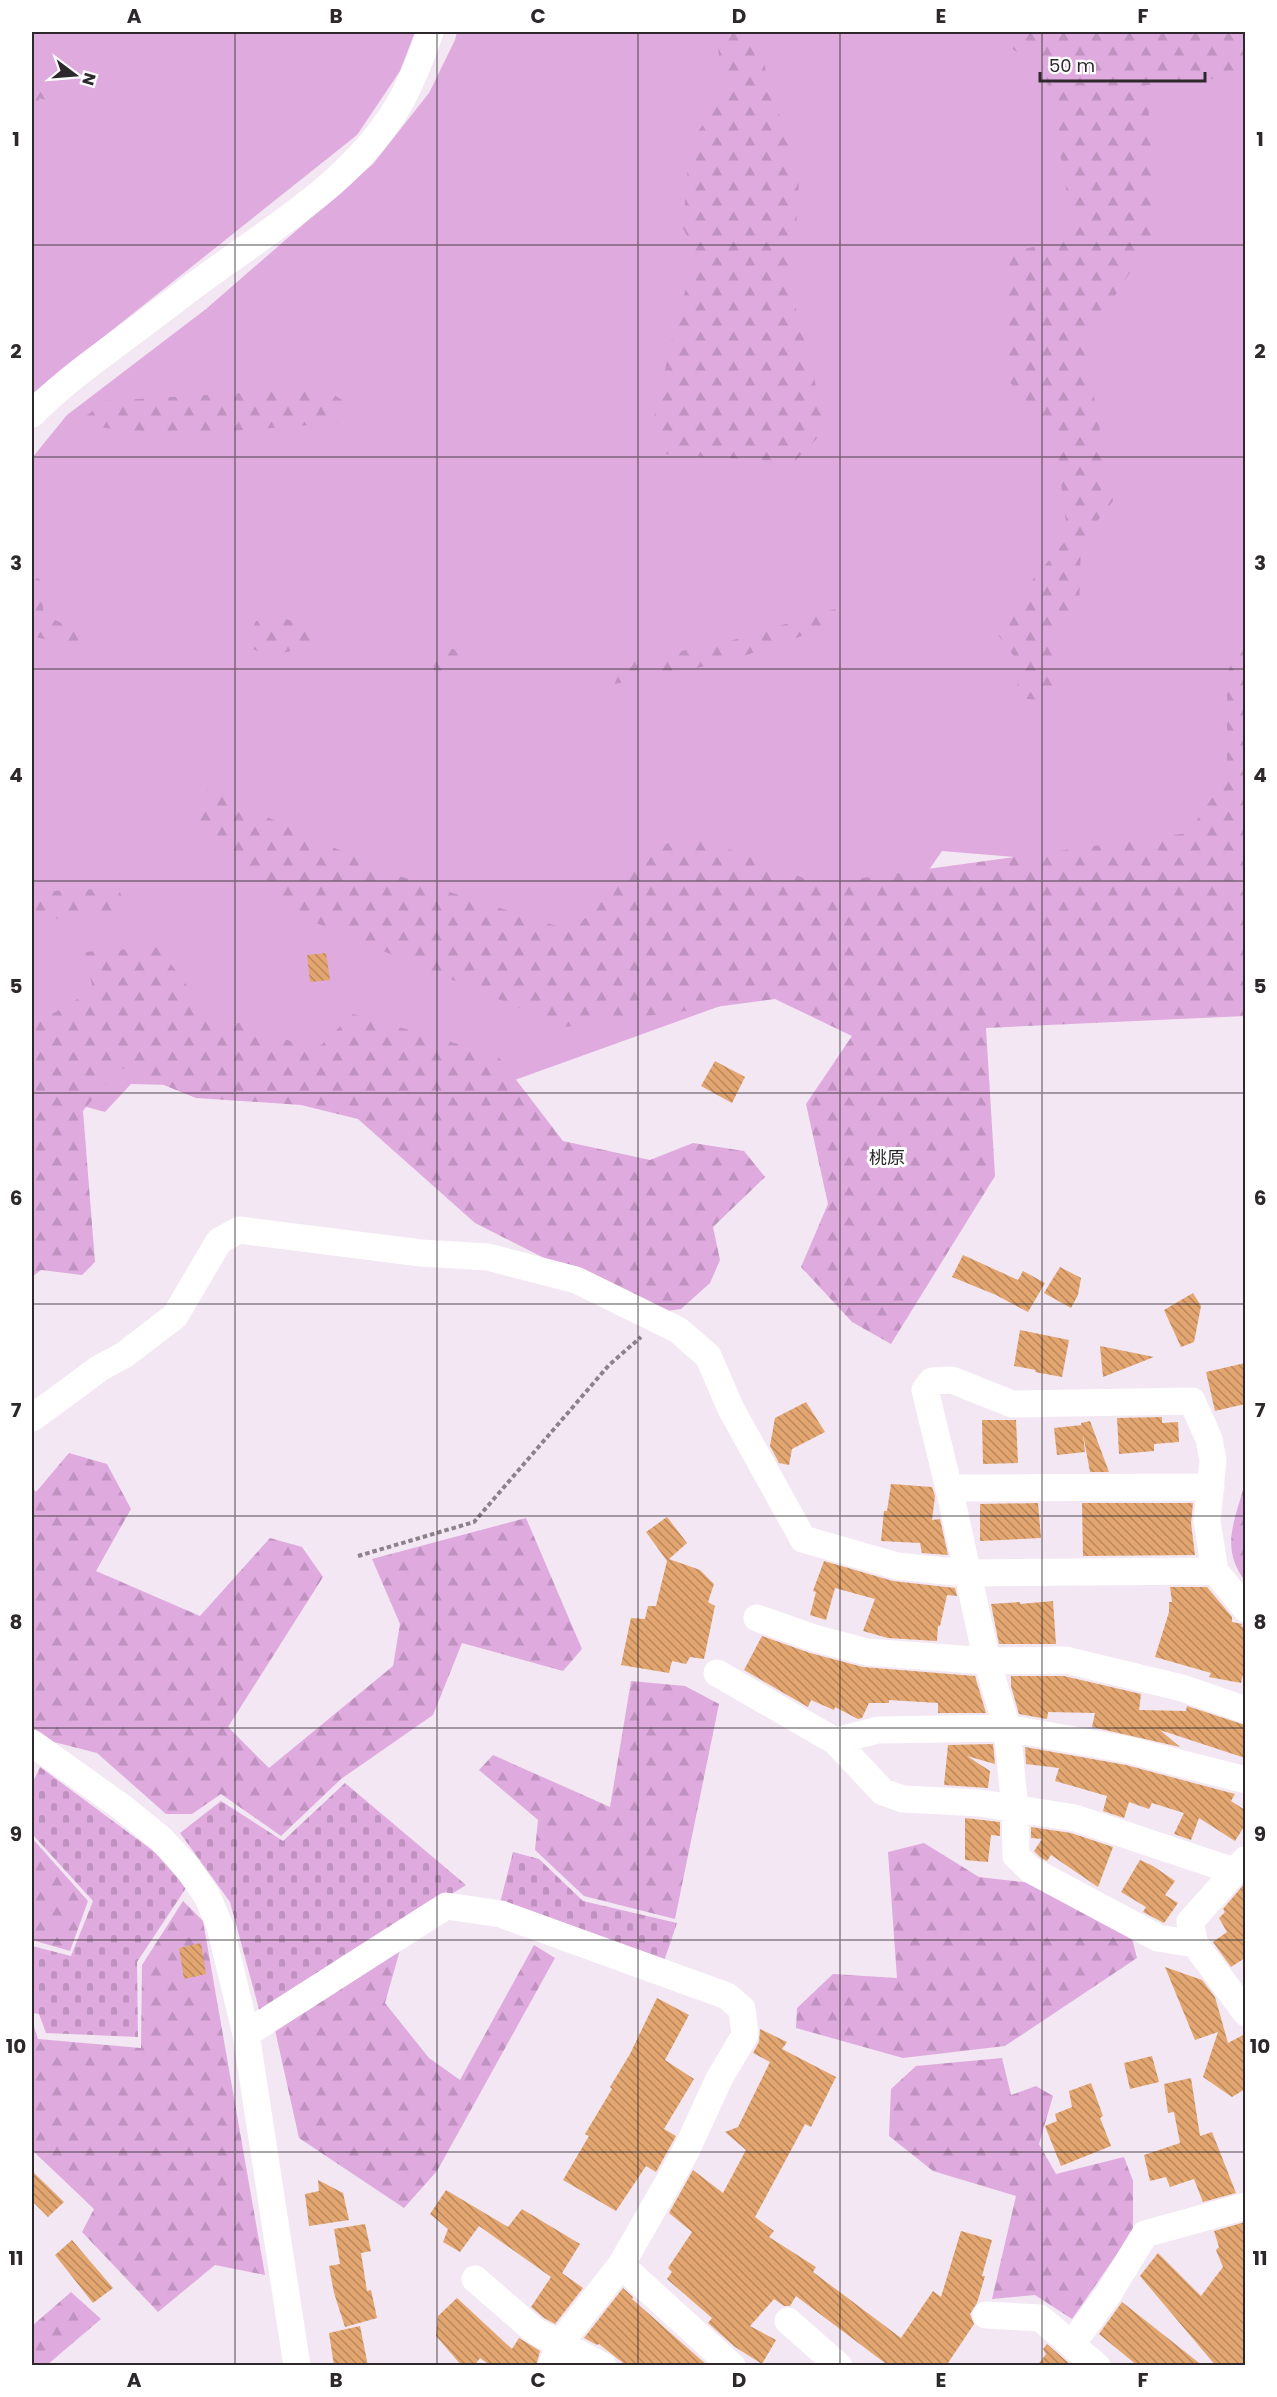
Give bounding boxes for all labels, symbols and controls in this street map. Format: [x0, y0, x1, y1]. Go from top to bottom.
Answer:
text: A [127, 2, 142, 30]
text: B [329, 2, 343, 30]
text: C [530, 2, 546, 30]
text: D [732, 2, 746, 30]
text: E [936, 2, 946, 30]
text: F [1138, 2, 1149, 30]
north arrow [45, 45, 105, 105]
scale bar [1040, 45, 1205, 83]
text: 50 m [1049, 53, 1095, 78]
text: N [76, 70, 102, 88]
text: 1 [12, 125, 20, 153]
text: 1 [1256, 125, 1264, 153]
text: 2 [10, 337, 22, 365]
text: 2 [1254, 337, 1266, 365]
text: 3 [10, 549, 22, 577]
text: 3 [1254, 549, 1266, 577]
text: 4 [9, 761, 23, 789]
text: 4 [1253, 761, 1267, 789]
text: 5 [10, 972, 23, 1000]
text: 5 [1254, 972, 1267, 1000]
district label: 桃原 [869, 1145, 905, 1170]
text: 6 [10, 1184, 22, 1212]
text: 6 [1254, 1184, 1266, 1212]
text: 7 [11, 1396, 22, 1424]
text: 7 [1255, 1396, 1266, 1424]
text: 8 [10, 1608, 22, 1636]
text: 8 [1254, 1608, 1266, 1636]
text: 9 [10, 1820, 22, 1848]
text: 9 [1254, 1820, 1266, 1848]
text: 10 [6, 2032, 26, 2060]
text: 10 [1250, 2032, 1270, 2060]
text: 11 [8, 2244, 24, 2272]
text: 11 [1252, 2244, 1268, 2272]
text: A [127, 2366, 142, 2394]
text: B [329, 2366, 343, 2394]
text: C [530, 2366, 546, 2394]
text: D [732, 2366, 746, 2394]
text: E [936, 2366, 946, 2394]
text: F [1138, 2366, 1149, 2394]

